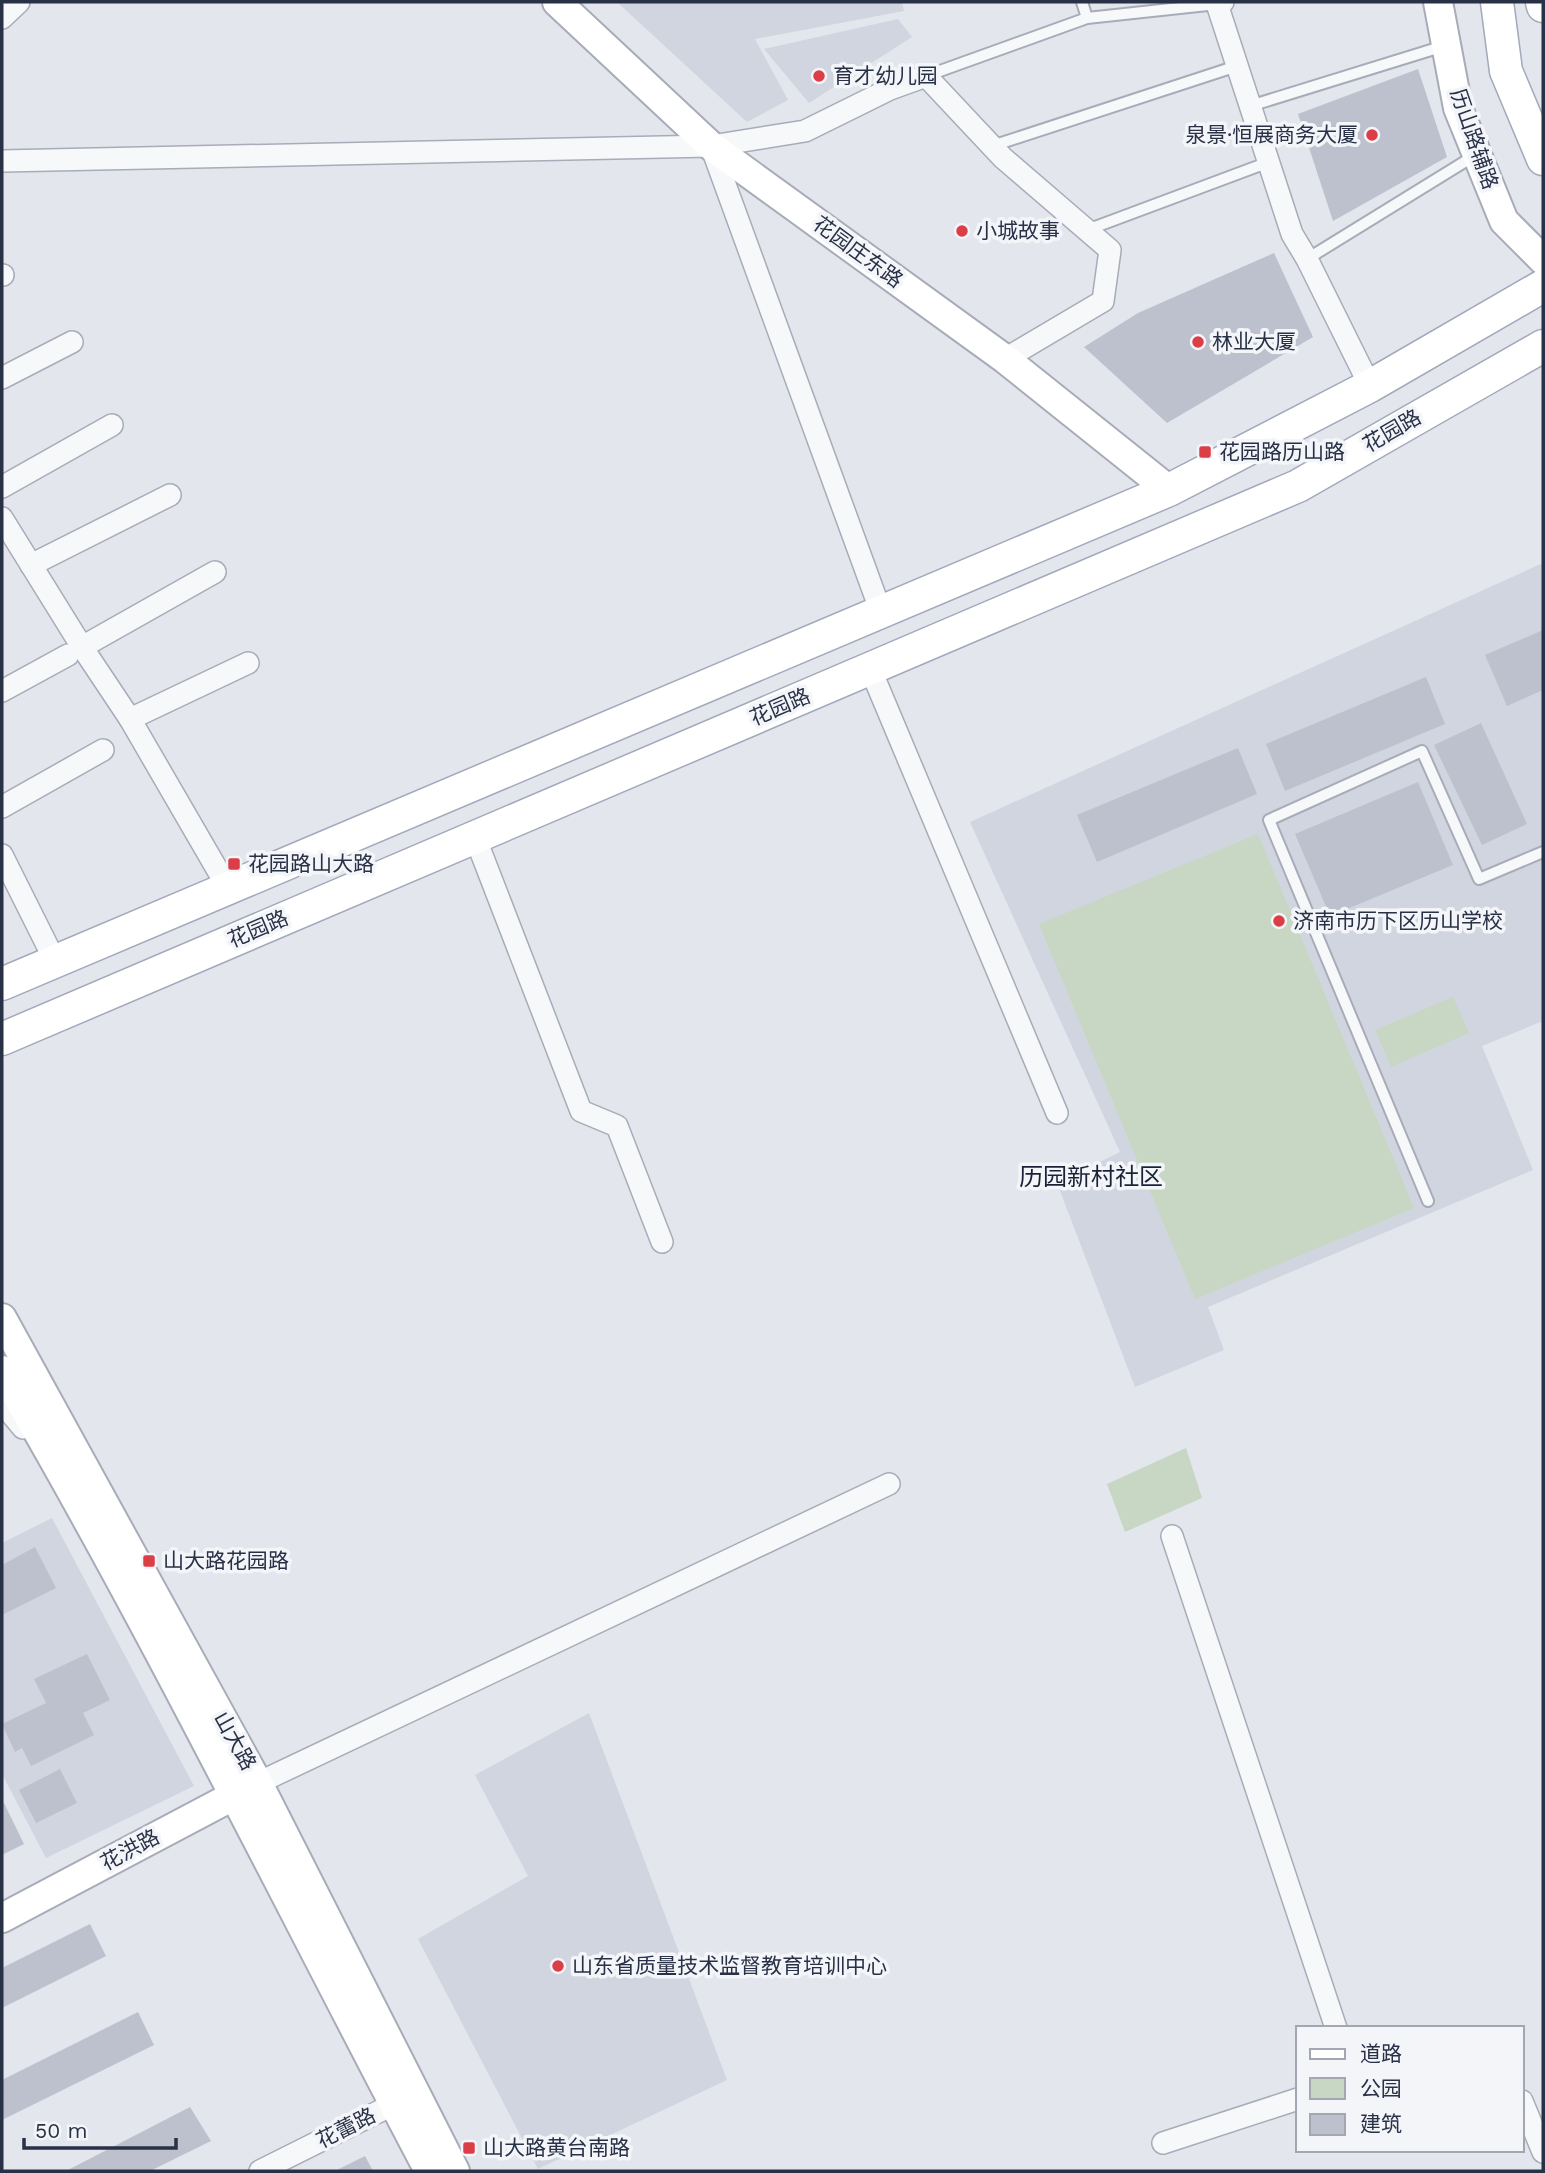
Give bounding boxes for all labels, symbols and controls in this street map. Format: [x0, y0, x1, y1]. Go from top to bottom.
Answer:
place label: 育才幼儿园 [833, 63, 938, 88]
marker: 育才幼儿园 [811, 68, 827, 84]
street label: 历山路辅路 [1446, 85, 1503, 193]
place label: 泉景·恒展商务大厦 [1185, 122, 1358, 147]
marker: 泉景·恒展商务大厦 [1364, 127, 1380, 143]
street label: 花园庄东路 [808, 211, 908, 293]
place label: 小城故事 [976, 218, 1060, 243]
marker: 小城故事 [954, 223, 970, 239]
place label: 林业大厦 [1212, 329, 1296, 354]
marker: 林业大厦 [1190, 334, 1206, 350]
street label: 花园路 [1358, 404, 1425, 457]
place label: 花园路历山路 [1219, 439, 1345, 464]
marker: 花园路历山路 [1197, 444, 1213, 460]
street label: 花园路 [746, 683, 814, 730]
place label: 花园路山大路 [248, 851, 374, 876]
marker: 花园路山大路 [226, 856, 242, 872]
street label: 花园路 [224, 905, 292, 952]
place label: 济南市历下区历山学校 [1293, 908, 1503, 933]
marker: 济南市历下区历山学校 [1271, 913, 1287, 929]
district label: 历园新村社区 [1019, 1163, 1163, 1191]
place label: 山大路花园路 [163, 1548, 289, 1573]
marker: 山大路花园路 [141, 1553, 157, 1569]
street label: 山大路 [209, 1707, 262, 1774]
street label: 花洪路 [96, 1824, 163, 1875]
place label: 山东省质量技术监督教育培训中心 [572, 1953, 887, 1978]
marker: 山东省质量技术监督教育培训中心 [550, 1958, 566, 1974]
legend [1296, 2026, 1524, 2152]
text: 道路 [1360, 2041, 1402, 2066]
text: 公园 [1360, 2076, 1402, 2101]
street label: 花蕾路 [312, 2102, 380, 2153]
scale bar [24, 2106, 177, 2150]
text: 建筑 [1360, 2111, 1402, 2136]
text: 50 m [35, 2118, 87, 2143]
place label: 山大路黄台南路 [483, 2135, 630, 2160]
marker: 山大路黄台南路 [461, 2140, 477, 2156]

